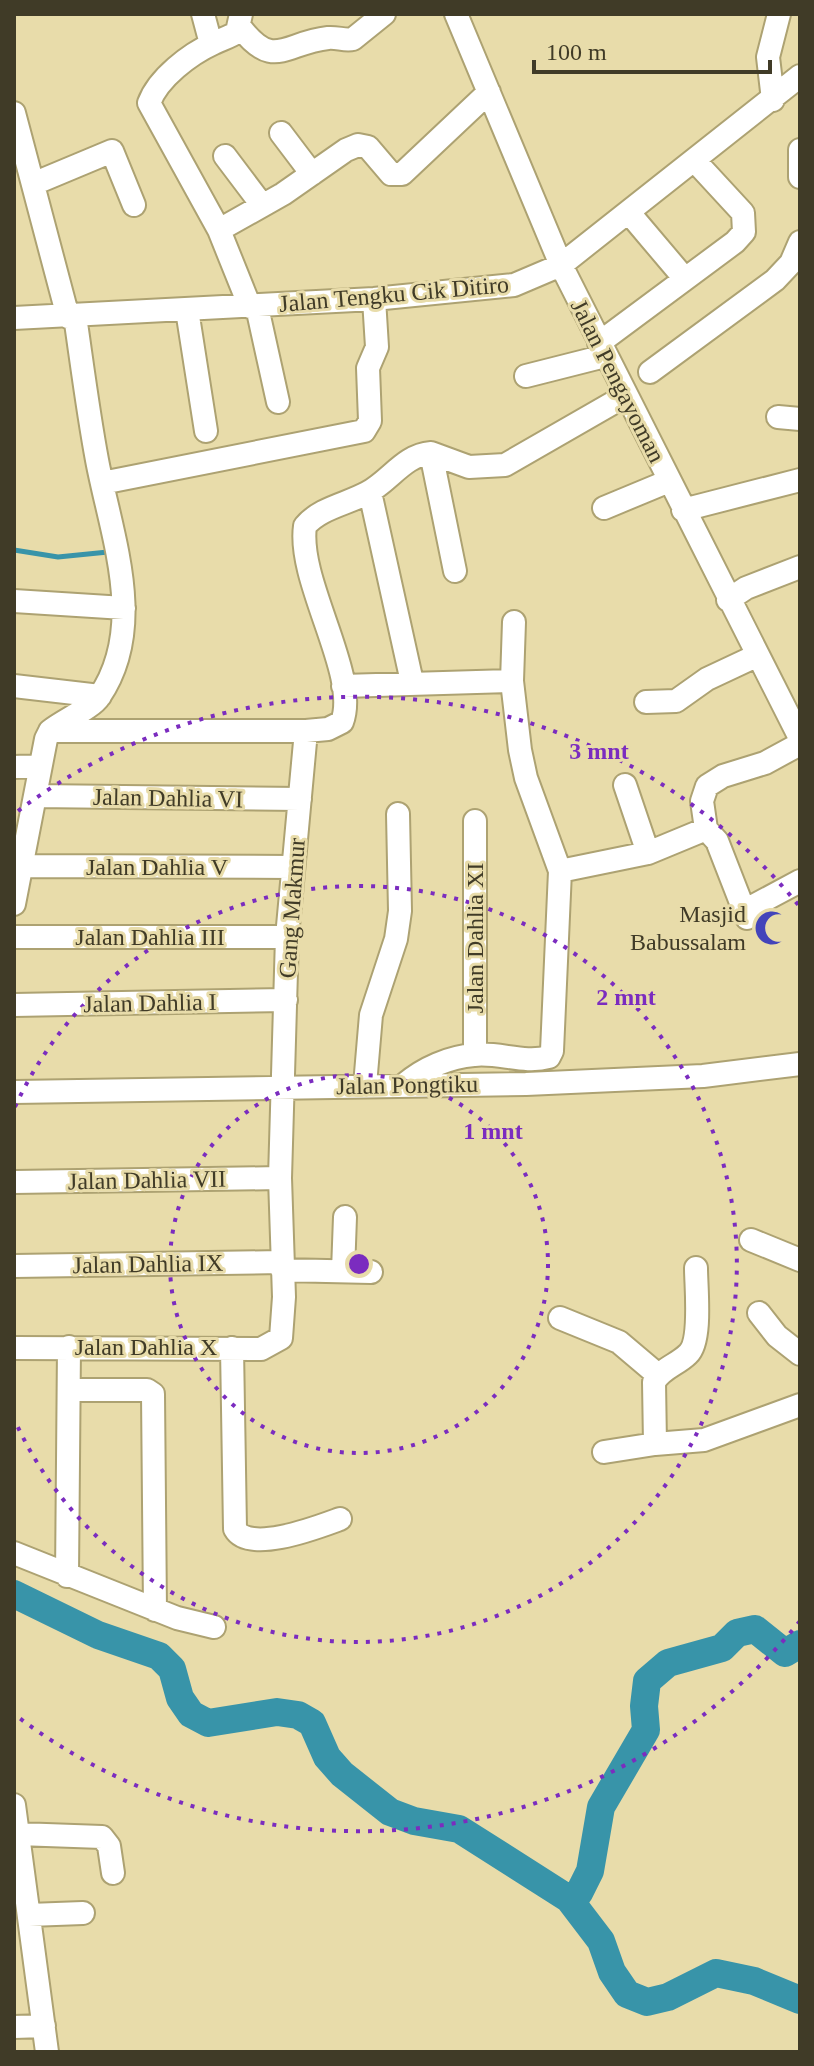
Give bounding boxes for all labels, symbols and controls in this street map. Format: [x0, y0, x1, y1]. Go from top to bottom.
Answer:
scale bar [534, 24, 770, 74]
text: 100 m [546, 39, 607, 65]
street label: Jalan Tengku Cik Ditiro [278, 271, 510, 317]
street label: Jalan Pengayoman [566, 295, 670, 467]
text: 3 mnt [569, 738, 629, 764]
street label: Jalan Dahlia VI [93, 784, 243, 812]
street label: Gang Makmur [274, 837, 310, 979]
street label: Jalan Dahlia V [86, 854, 229, 880]
street label: Jalan Dahlia XI [462, 863, 488, 1013]
place label: Masjid Babussalam [630, 901, 746, 955]
mosque icon: Masjid Babussalam [753, 909, 791, 947]
street label: Jalan Dahlia III [75, 924, 225, 950]
text: 2 mnt [596, 984, 656, 1010]
street label: Jalan Dahlia I [83, 989, 217, 1017]
street label: Jalan Pongtiku [336, 1071, 478, 1099]
text: 1 mnt [463, 1118, 523, 1144]
street label: Jalan Dahlia VII [68, 1166, 226, 1194]
street label: Jalan Dahlia IX [72, 1250, 224, 1278]
centre of rings [345, 1250, 373, 1278]
street label: Jalan Dahlia X [75, 1334, 217, 1360]

